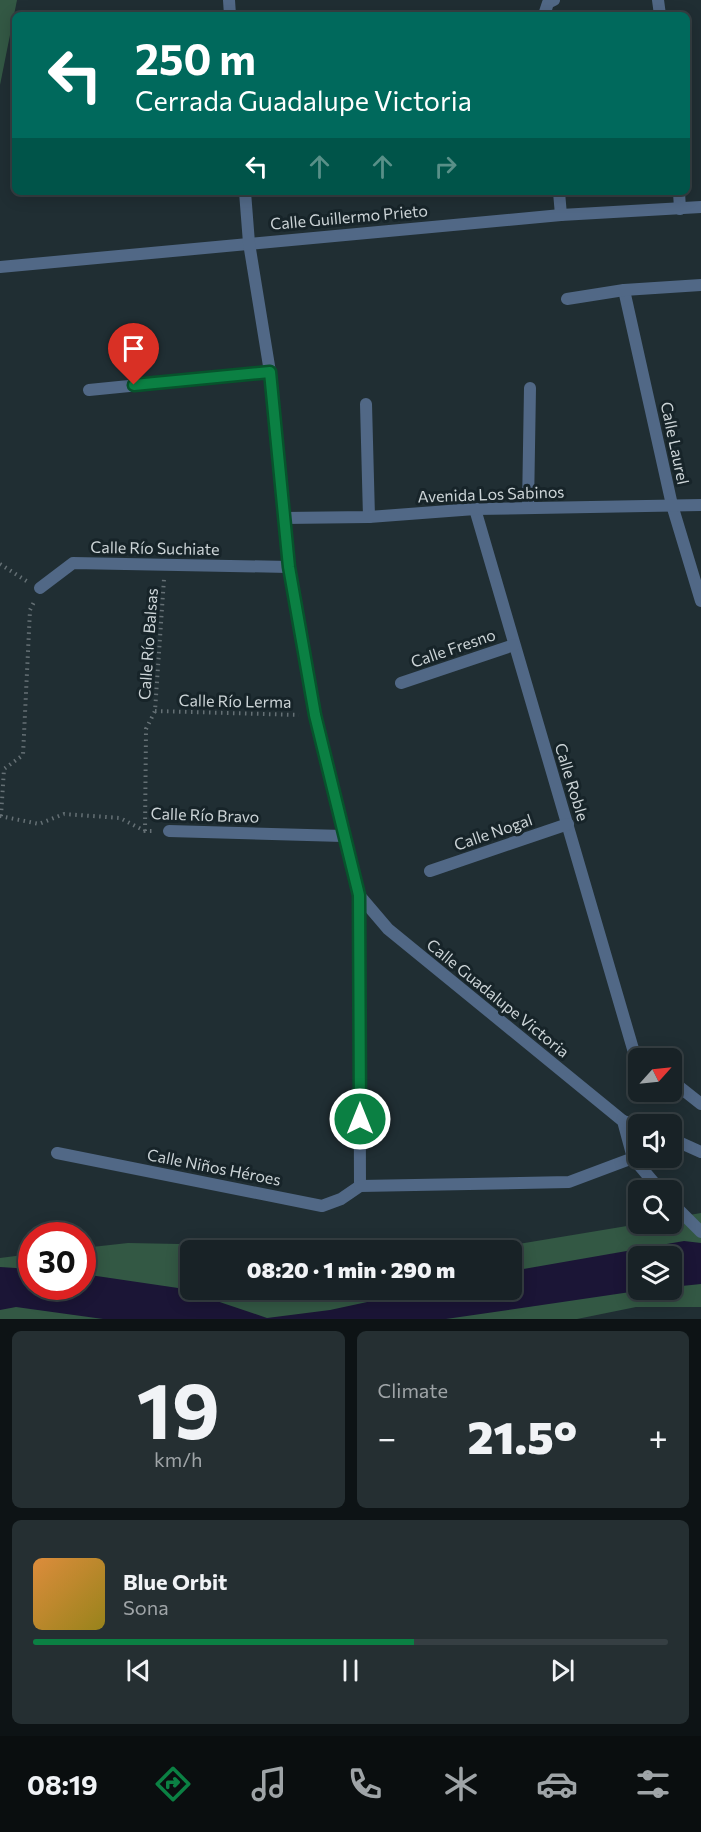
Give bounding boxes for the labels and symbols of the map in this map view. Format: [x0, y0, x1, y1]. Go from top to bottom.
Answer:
street label: Calle Guillermo Prieto [269, 200, 429, 233]
pin [108, 323, 159, 385]
street label: Calle Laurel [657, 400, 694, 486]
street label: Avenida Los Sabinos [417, 481, 565, 506]
street label: Calle Río Suchiate [90, 537, 220, 558]
street label: Calle Río Balsas [134, 587, 161, 701]
street label: Calle Fresno [408, 624, 498, 671]
street label: Calle Río Lerma [178, 690, 292, 711]
street label: Calle Roble [552, 740, 593, 823]
street label: Calle Río Bravo [150, 803, 260, 826]
street label: Calle Nogal [451, 809, 534, 854]
street label: Calle Guadalupe Victoria [423, 934, 573, 1061]
north arrow [628, 1048, 682, 1102]
position arrow [328, 1087, 392, 1151]
street label: Calle Niños Héroes [146, 1144, 283, 1189]
speed limit sign: 30 [18, 1222, 96, 1300]

